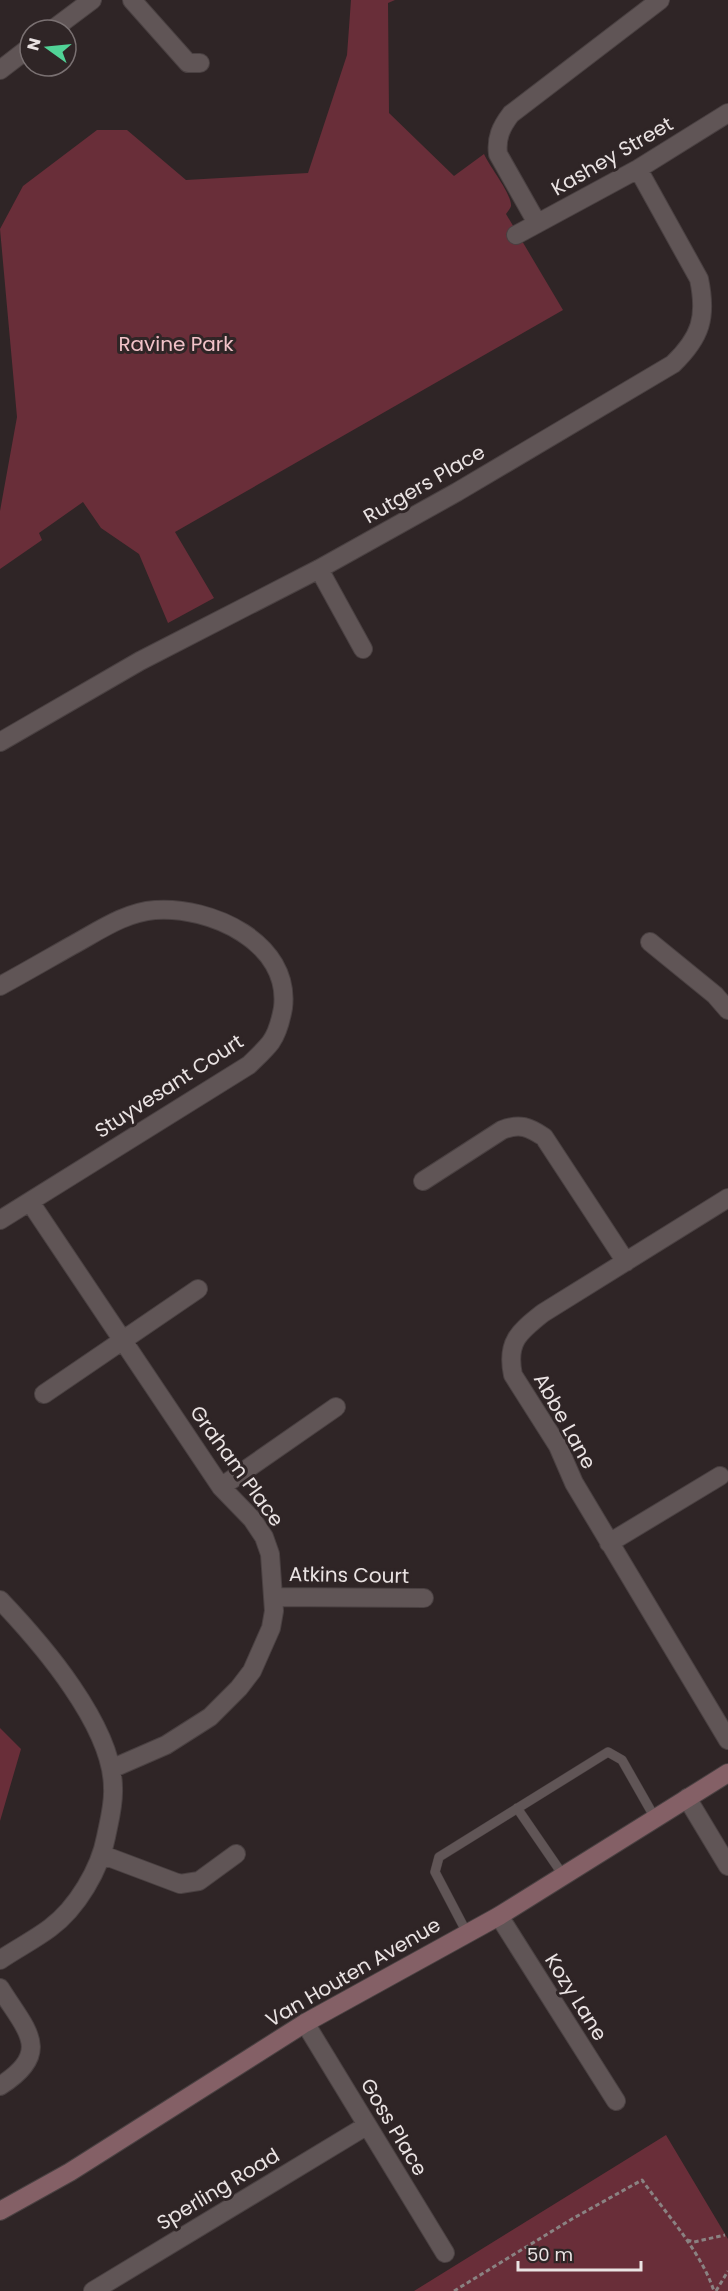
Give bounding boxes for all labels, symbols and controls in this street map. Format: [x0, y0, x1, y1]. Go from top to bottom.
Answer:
north arrow [18, 18, 78, 78]
text: N [21, 35, 47, 53]
street label: Kashey Street [546, 110, 678, 202]
park label: Ravine Park [118, 330, 234, 358]
street label: Rutgers Place [358, 438, 490, 530]
street label: Stuyvesant Court [89, 1027, 249, 1145]
street label: Abbe Lane [527, 1368, 603, 1474]
street label: Graham Place [184, 1400, 290, 1532]
street label: Atkins Court [289, 1560, 409, 1590]
street label: Van Houten Avenue [260, 1910, 446, 2034]
street label: Kozy Lane [538, 1948, 614, 2046]
street label: Goss Place [354, 2073, 434, 2181]
street label: Sperling Road [151, 2141, 285, 2237]
scale bar [518, 2234, 641, 2272]
text: 50 m [527, 2242, 573, 2267]

